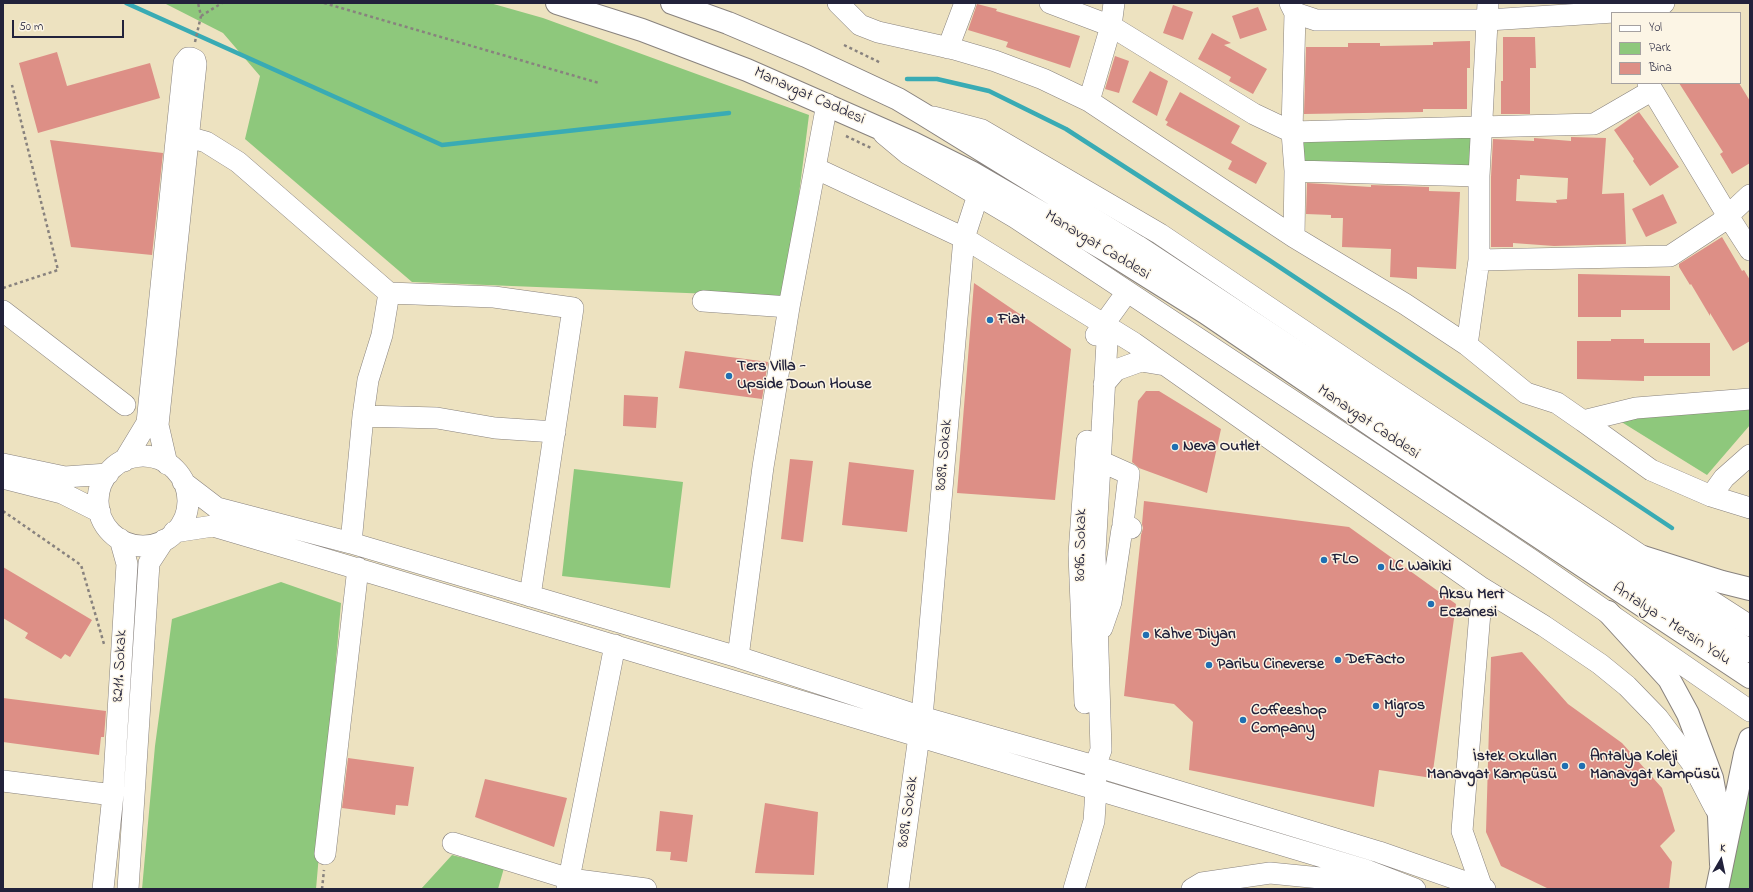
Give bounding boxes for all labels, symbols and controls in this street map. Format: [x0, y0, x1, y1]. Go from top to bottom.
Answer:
scale bar [14, 12, 126, 38]
legend [1611, 12, 1741, 84]
text: 50 m [19, 18, 43, 36]
text: Yol [1649, 19, 1662, 37]
text: Park [1649, 39, 1671, 57]
text: Bina [1649, 59, 1672, 77]
street label: Manavgat Caddesi [750, 64, 868, 130]
street label: Manavgat Caddesi [1041, 207, 1153, 285]
place label: Fiat [998, 310, 1025, 330]
marker: Fiat [985, 315, 995, 325]
place label: Ters Villa - Upside Down House [737, 357, 871, 395]
marker: Ters Villa - Upside Down House [724, 371, 734, 381]
street label: Manavgat Caddesi [1313, 382, 1423, 464]
street label: 8089. Sokak [932, 418, 958, 492]
place label: Neva Outlet [1183, 437, 1260, 457]
marker: Neva Outlet [1170, 442, 1180, 452]
street label: 8096. Sokak [1072, 508, 1092, 582]
place label: FLO [1332, 550, 1359, 570]
marker: FLO [1319, 555, 1329, 565]
place label: LC Waikiki [1389, 557, 1451, 577]
marker: LC Waikiki [1376, 562, 1386, 572]
street label: Antalya - Mersin Yolu [1608, 580, 1734, 670]
place label: Aksu Mert Eczanesi [1439, 585, 1504, 623]
marker: Aksu Mert Eczanesi [1426, 599, 1436, 609]
place label: Kahve Diyarı [1154, 625, 1236, 645]
street label: 8211. Sokak [110, 629, 132, 703]
marker: Kahve Diyarı [1141, 630, 1151, 640]
place label: DeFacto [1346, 650, 1405, 670]
place label: Paribu Cineverse [1217, 655, 1324, 675]
marker: DeFacto [1333, 655, 1343, 665]
marker: Paribu Cineverse [1204, 660, 1214, 670]
place label: Migros [1384, 696, 1425, 716]
place label: Coffeeshop Company [1251, 701, 1327, 739]
marker: Migros [1371, 701, 1381, 711]
marker: Coffeeshop Company [1238, 715, 1248, 725]
place label: İstek Okulları Manavgat Kampüsü [1427, 747, 1557, 785]
place label: Antalya Koleji Manavgat Kampüsü [1590, 747, 1720, 785]
marker: İstek Okulları Manavgat Kampüsü [1560, 761, 1570, 771]
marker: Antalya Koleji Manavgat Kampüsü [1577, 761, 1587, 771]
street label: 8089. Sokak [894, 775, 924, 849]
north arrow [1701, 840, 1741, 880]
text: K [1719, 840, 1727, 856]

